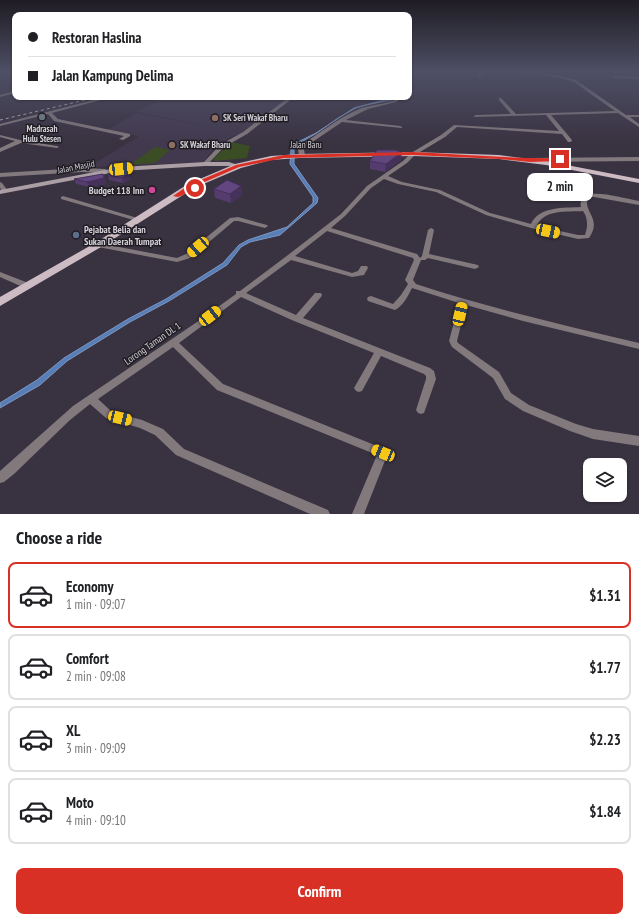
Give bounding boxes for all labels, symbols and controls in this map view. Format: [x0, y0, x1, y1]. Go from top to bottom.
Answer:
text: Restoran Haslina [52, 28, 141, 47]
text: Jalan Kampung Delima [52, 66, 173, 85]
marker: Madrasah Hulu Stesen [37, 112, 47, 122]
place label: SK Seri Wakaf Bharu [223, 112, 288, 123]
marker: SK Seri Wakaf Bharu [210, 113, 220, 123]
place label: Madrasah Hulu Stesen [23, 123, 61, 144]
place label: SK Wakaf Bharu [180, 139, 230, 150]
street label: Jalan Baru [289, 139, 322, 150]
marker: SK Wakaf Bharu [167, 140, 177, 150]
route end [551, 150, 569, 168]
street label: Jalan Masjid [55, 158, 96, 177]
car [108, 162, 134, 176]
callout: 2 min [527, 173, 593, 201]
text: 2 min [547, 178, 573, 195]
route start [186, 179, 204, 197]
place label: Budget 118 Inn [89, 184, 145, 197]
marker: Budget 118 Inn [147, 185, 157, 195]
place label: Pejabat Belia dan Sukan Daerah Tumpat [84, 223, 161, 248]
car [535, 223, 561, 239]
marker: Pejabat Belia dan Sukan Daerah Tumpat [71, 230, 81, 240]
car [185, 235, 211, 259]
car [451, 301, 469, 327]
car [197, 304, 223, 328]
street label: Lorong Taman DL 1 [122, 319, 183, 368]
car [107, 409, 133, 427]
car [370, 443, 396, 463]
map controls [583, 458, 627, 502]
button: layers [583, 458, 627, 502]
text: Choose a ride [16, 526, 102, 549]
icon: car [18, 577, 54, 613]
text: Economy [66, 577, 114, 596]
text: $1.31 [589, 586, 621, 605]
text: 1 min · 09:07 [66, 596, 126, 613]
icon: car [18, 649, 54, 685]
text: Comfort [66, 649, 109, 668]
text: $1.77 [589, 658, 621, 677]
text: 2 min · 09:08 [66, 668, 126, 685]
icon: car [18, 721, 54, 757]
text: XL [66, 721, 80, 740]
text: $2.23 [589, 730, 621, 749]
text: 3 min · 09:09 [66, 740, 126, 757]
icon: car [18, 793, 54, 829]
text: Moto [66, 793, 94, 812]
text: $1.84 [589, 802, 621, 821]
text: 4 min · 09:10 [66, 812, 126, 829]
button: Confirm [16, 868, 623, 914]

